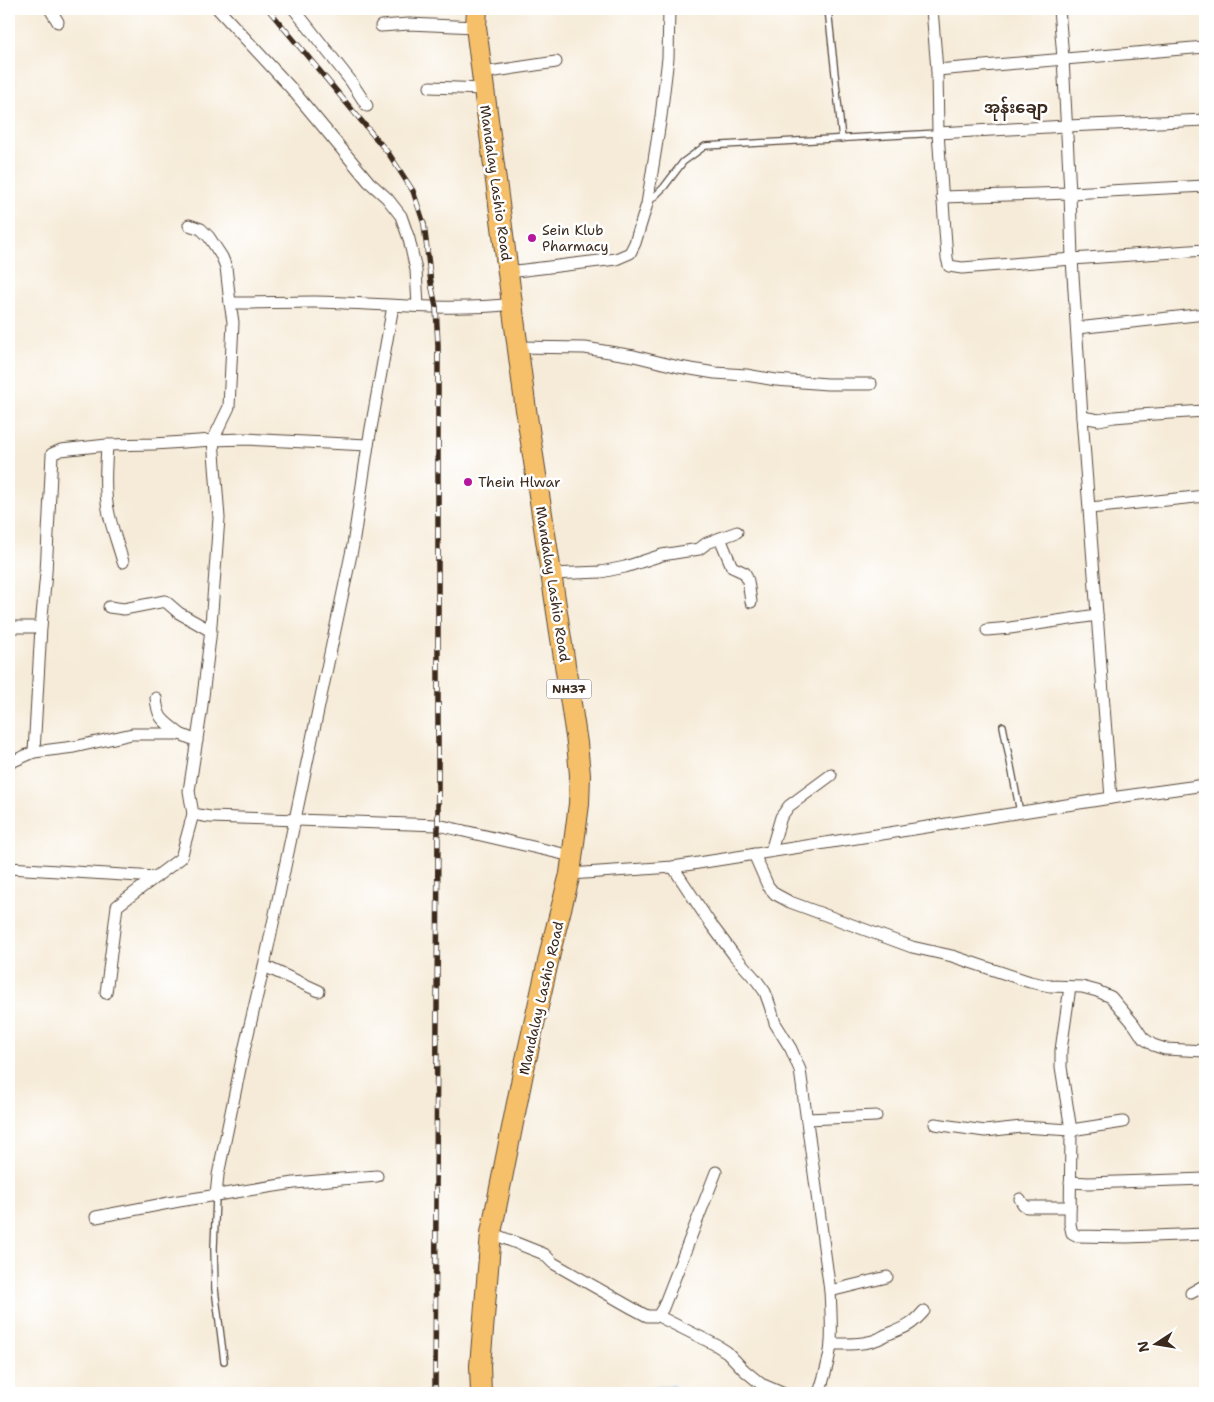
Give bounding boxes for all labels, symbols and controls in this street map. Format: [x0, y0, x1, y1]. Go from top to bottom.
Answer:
district label: အုန်းချော [984, 96, 1048, 121]
street label: Mandalay Lashio Road [476, 104, 516, 262]
place label: Sein Klub Pharmacy [542, 221, 609, 255]
marker: Sein Klub Pharmacy [526, 232, 538, 244]
place label: Thein Hlwar [478, 473, 561, 491]
marker: Thein Hlwar [462, 476, 474, 488]
street label: Mandalay Lashio Road [532, 505, 574, 663]
road number: NH37 [546, 680, 592, 699]
street label: Mandalay Lashio Road [515, 919, 567, 1077]
north arrow [1132, 1320, 1182, 1370]
text: N [1133, 1339, 1153, 1354]

